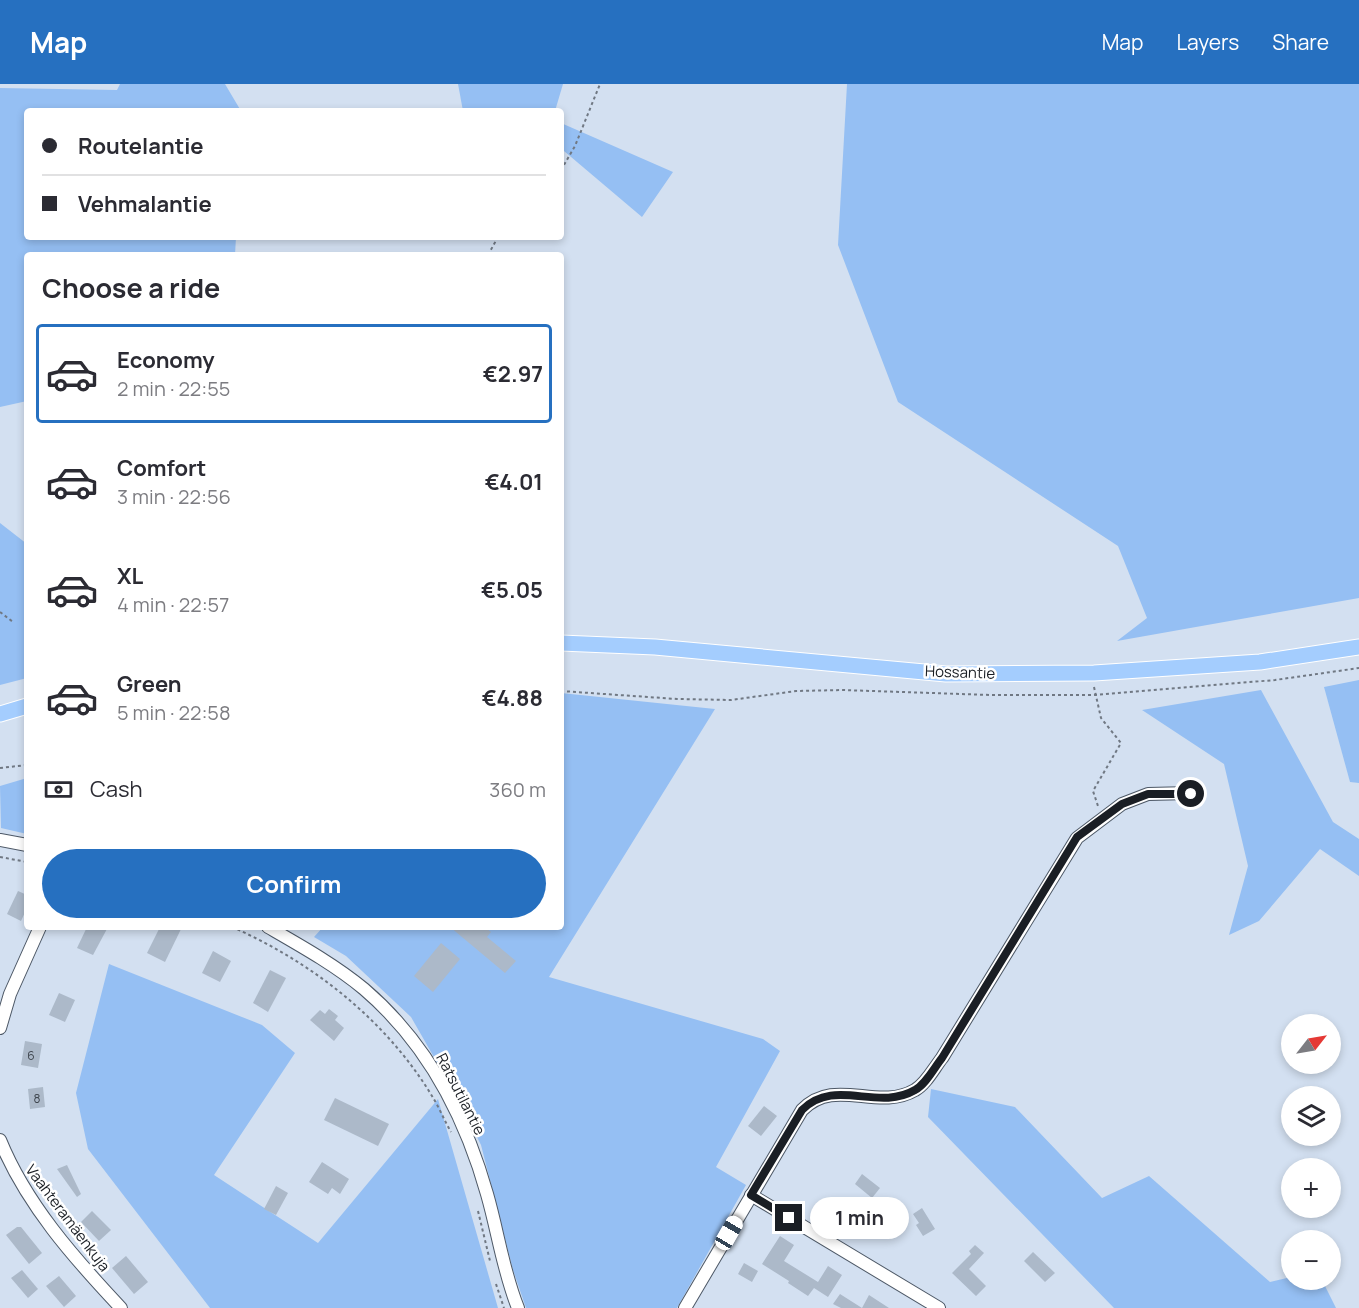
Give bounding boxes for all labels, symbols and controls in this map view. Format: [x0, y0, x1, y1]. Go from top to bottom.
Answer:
text: Map [30, 23, 87, 61]
text: Map [1102, 28, 1143, 56]
text: Layers [1176, 28, 1239, 56]
text: Share [1272, 28, 1329, 56]
text: Routelantie [78, 131, 204, 161]
text: Vehmalantie [78, 189, 212, 219]
text: Choose a ride [42, 269, 220, 306]
text: Economy [117, 345, 215, 375]
icon: car [45, 347, 99, 401]
text: €2.97 [483, 359, 543, 389]
text: 2 min · 22:55 [117, 375, 230, 402]
text: Comfort [117, 453, 206, 483]
icon: car [45, 455, 99, 509]
text: €4.01 [485, 467, 543, 497]
text: 3 min · 22:56 [117, 483, 231, 510]
text: XL [117, 561, 143, 591]
icon: car [45, 563, 99, 617]
text: €5.05 [481, 575, 543, 605]
text: 4 min · 22:57 [117, 591, 229, 618]
street label: Hossantie [924, 660, 996, 684]
text: Green [117, 669, 182, 699]
icon: car [45, 671, 99, 725]
text: €4.88 [482, 683, 543, 713]
text: 5 min · 22:58 [117, 699, 231, 726]
icon: cash [42, 773, 75, 806]
text: Cash [90, 774, 143, 804]
text: 360 m [489, 776, 546, 803]
route start [1177, 780, 1204, 807]
button: Confirm [42, 849, 546, 918]
north arrow [1281, 1014, 1341, 1074]
map controls [1281, 1014, 1341, 1290]
house number: 6 [27, 1047, 35, 1064]
street label: Ratsutilantie [431, 1050, 491, 1139]
button: layers [1281, 1086, 1341, 1146]
house number: 8 [34, 1090, 41, 1107]
button: + [1281, 1158, 1341, 1218]
street label: Vaahteramäenkuja [21, 1160, 115, 1276]
callout: 1 min [810, 1197, 909, 1239]
route end [775, 1204, 802, 1231]
text: 1 min [835, 1204, 884, 1231]
car [712, 1213, 746, 1253]
button: − [1281, 1230, 1341, 1290]

